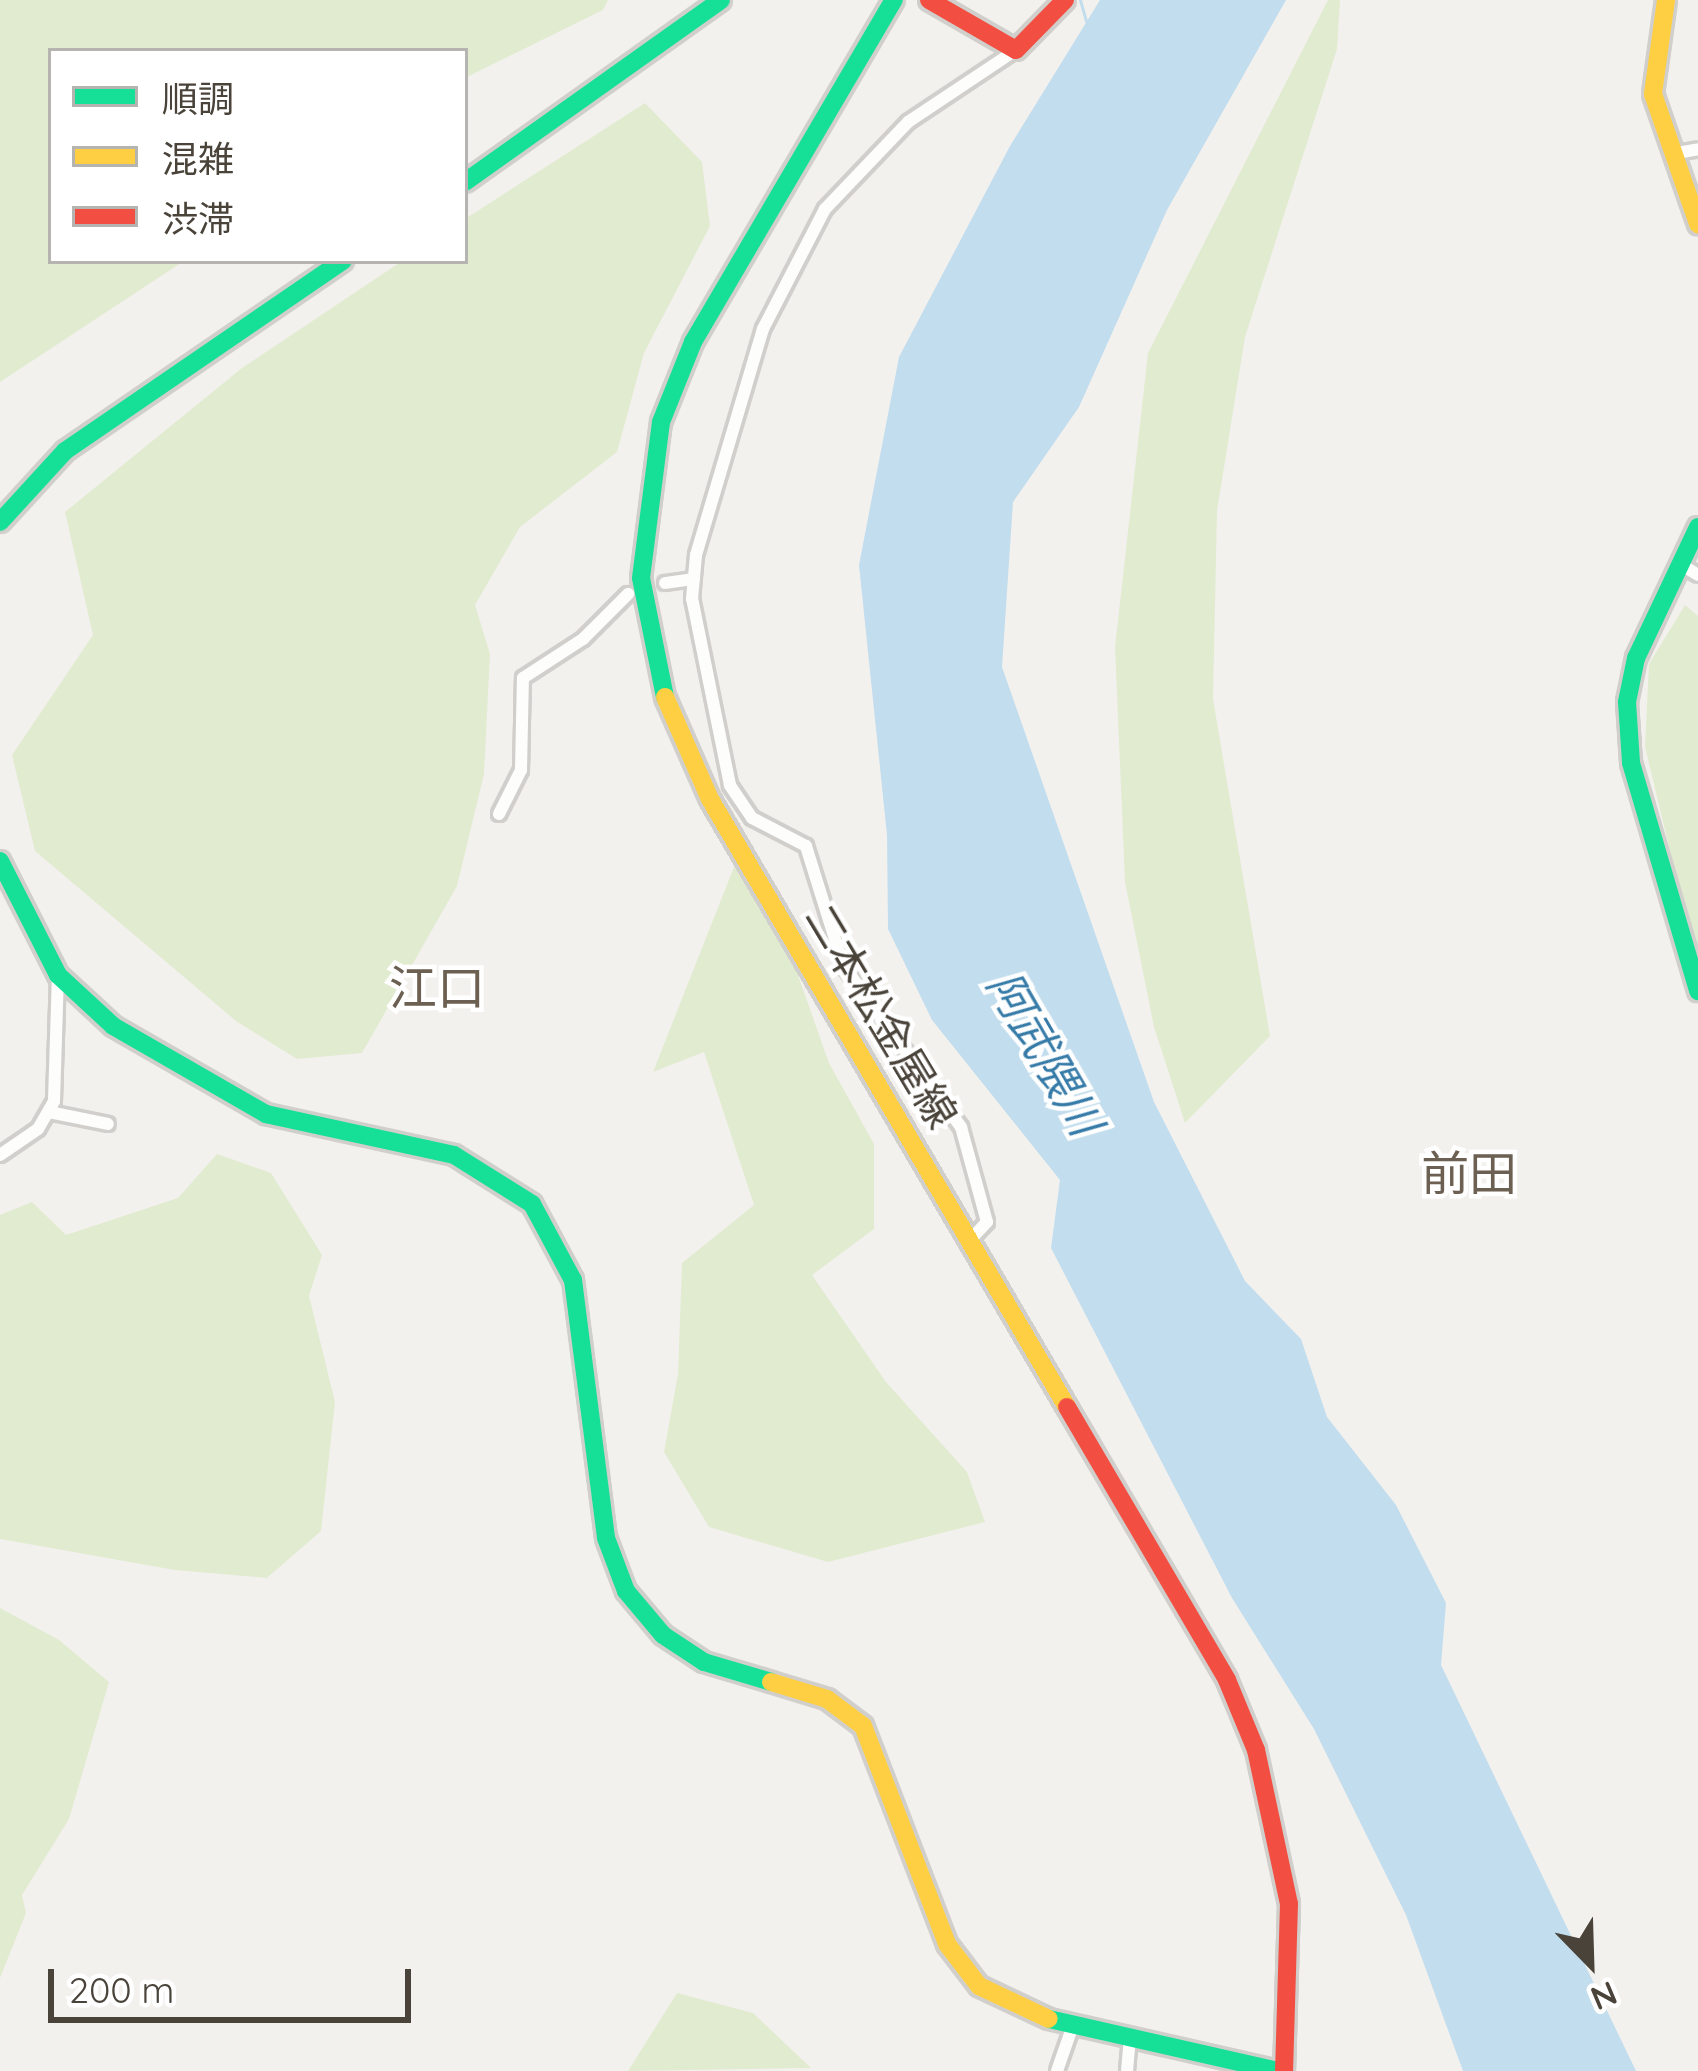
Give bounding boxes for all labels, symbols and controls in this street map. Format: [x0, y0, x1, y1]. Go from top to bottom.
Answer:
legend [48, 48, 468, 264]
text: 順調 [162, 76, 234, 121]
text: 混雑 [162, 136, 234, 181]
text: 渋滞 [162, 196, 234, 241]
street label: 二本松金屋線 [795, 895, 967, 1137]
district label: 江口 [389, 959, 485, 1017]
water label: 阿武隈川 [977, 962, 1113, 1144]
district label: 前田 [1421, 1145, 1517, 1203]
north arrow [1530, 1903, 1650, 2023]
scale bar [54, 1945, 417, 2019]
text: 200 m [69, 1967, 174, 2012]
text: N [1585, 1973, 1623, 2020]

